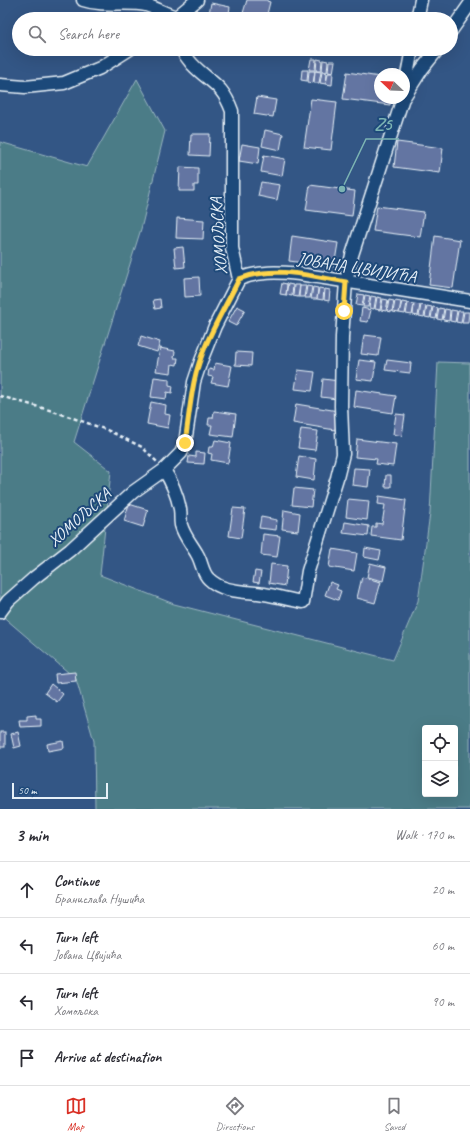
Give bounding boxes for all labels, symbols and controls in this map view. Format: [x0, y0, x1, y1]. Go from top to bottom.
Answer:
search box [12, 12, 458, 56]
icon: search [26, 23, 48, 45]
text: Search here [58, 25, 119, 44]
north arrow [374, 68, 410, 104]
callout: Z5 [366, 109, 399, 139]
text: Z5 [374, 113, 394, 135]
street label: ХОМОЉСКА [205, 195, 232, 275]
street label: ЈОВАНА ЦВИЈИЋА [295, 248, 419, 287]
route start [335, 302, 353, 320]
route end [176, 434, 194, 452]
street label: ХОМОЉСКА [44, 483, 116, 551]
map controls [422, 725, 458, 797]
button: locate [422, 725, 458, 761]
button: layers [422, 761, 458, 797]
scale bar [12, 781, 108, 800]
text: 50 m [18, 783, 37, 797]
text: 3 min [16, 825, 49, 846]
text: Walk · 170 m [395, 827, 454, 843]
text: Continue [54, 872, 99, 891]
icon: ahead [16, 879, 38, 901]
text: 20 m [432, 882, 454, 898]
text: Бранислава Нушића [54, 891, 144, 907]
text: Turn left [54, 928, 97, 947]
icon: left [16, 935, 38, 957]
text: 60 m [432, 938, 454, 954]
text: Јована Цвијића [54, 947, 121, 963]
text: Turn left [54, 984, 97, 1003]
icon: left [16, 991, 38, 1013]
text: 90 m [432, 994, 454, 1010]
text: Хомољска [54, 1003, 98, 1019]
icon: arrive [16, 1047, 38, 1069]
text: Arrive at destination [54, 1048, 161, 1067]
tab: Map [65, 1095, 87, 1133]
tab: Directions [216, 1095, 254, 1133]
tab: Saved [383, 1095, 405, 1133]

